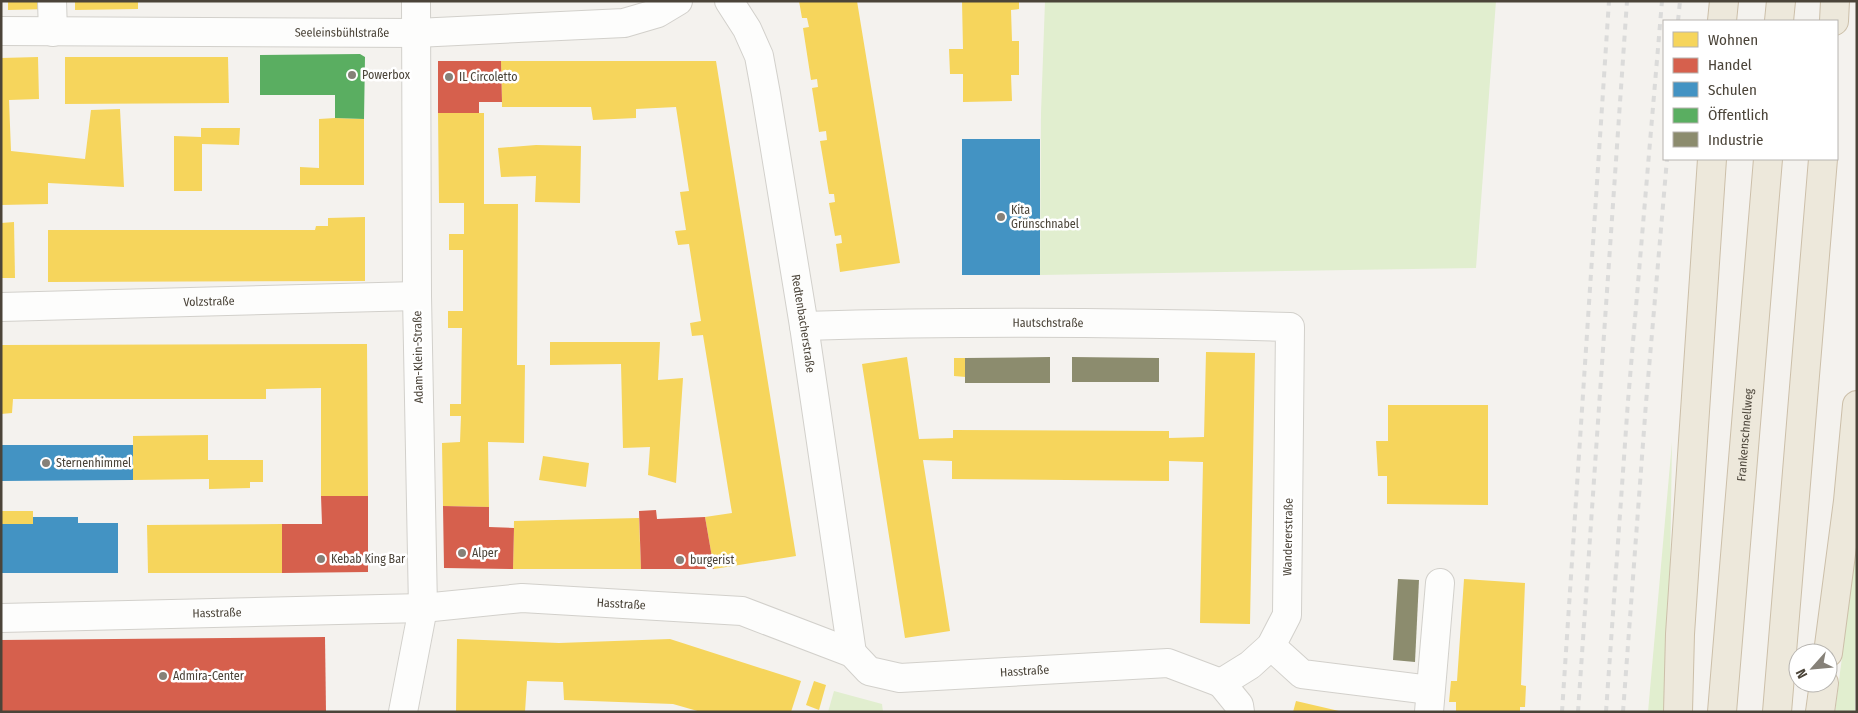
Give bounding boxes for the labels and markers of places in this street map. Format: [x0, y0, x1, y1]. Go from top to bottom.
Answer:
place label: Powerbox [362, 68, 411, 82]
marker: Powerbox [346, 69, 358, 81]
place label: IL Circoletto [459, 70, 518, 84]
marker: IL Circoletto [443, 71, 455, 83]
place label: Kita Grünschnabel [1011, 203, 1079, 231]
marker: Kita Grünschnabel [995, 211, 1007, 223]
place label: Sternenhimmel [56, 456, 131, 470]
marker: Sternenhimmel [40, 457, 52, 469]
place label: Alper [472, 546, 499, 560]
marker: Alper [456, 547, 468, 559]
place label: Kebab King Bar [331, 552, 406, 566]
marker: Kebab King Bar [315, 553, 327, 565]
place label: burgerist [690, 553, 734, 567]
marker: burgerist [674, 554, 686, 566]
place label: Admira-Center [173, 669, 245, 683]
marker: Admira-Center [157, 670, 169, 682]

